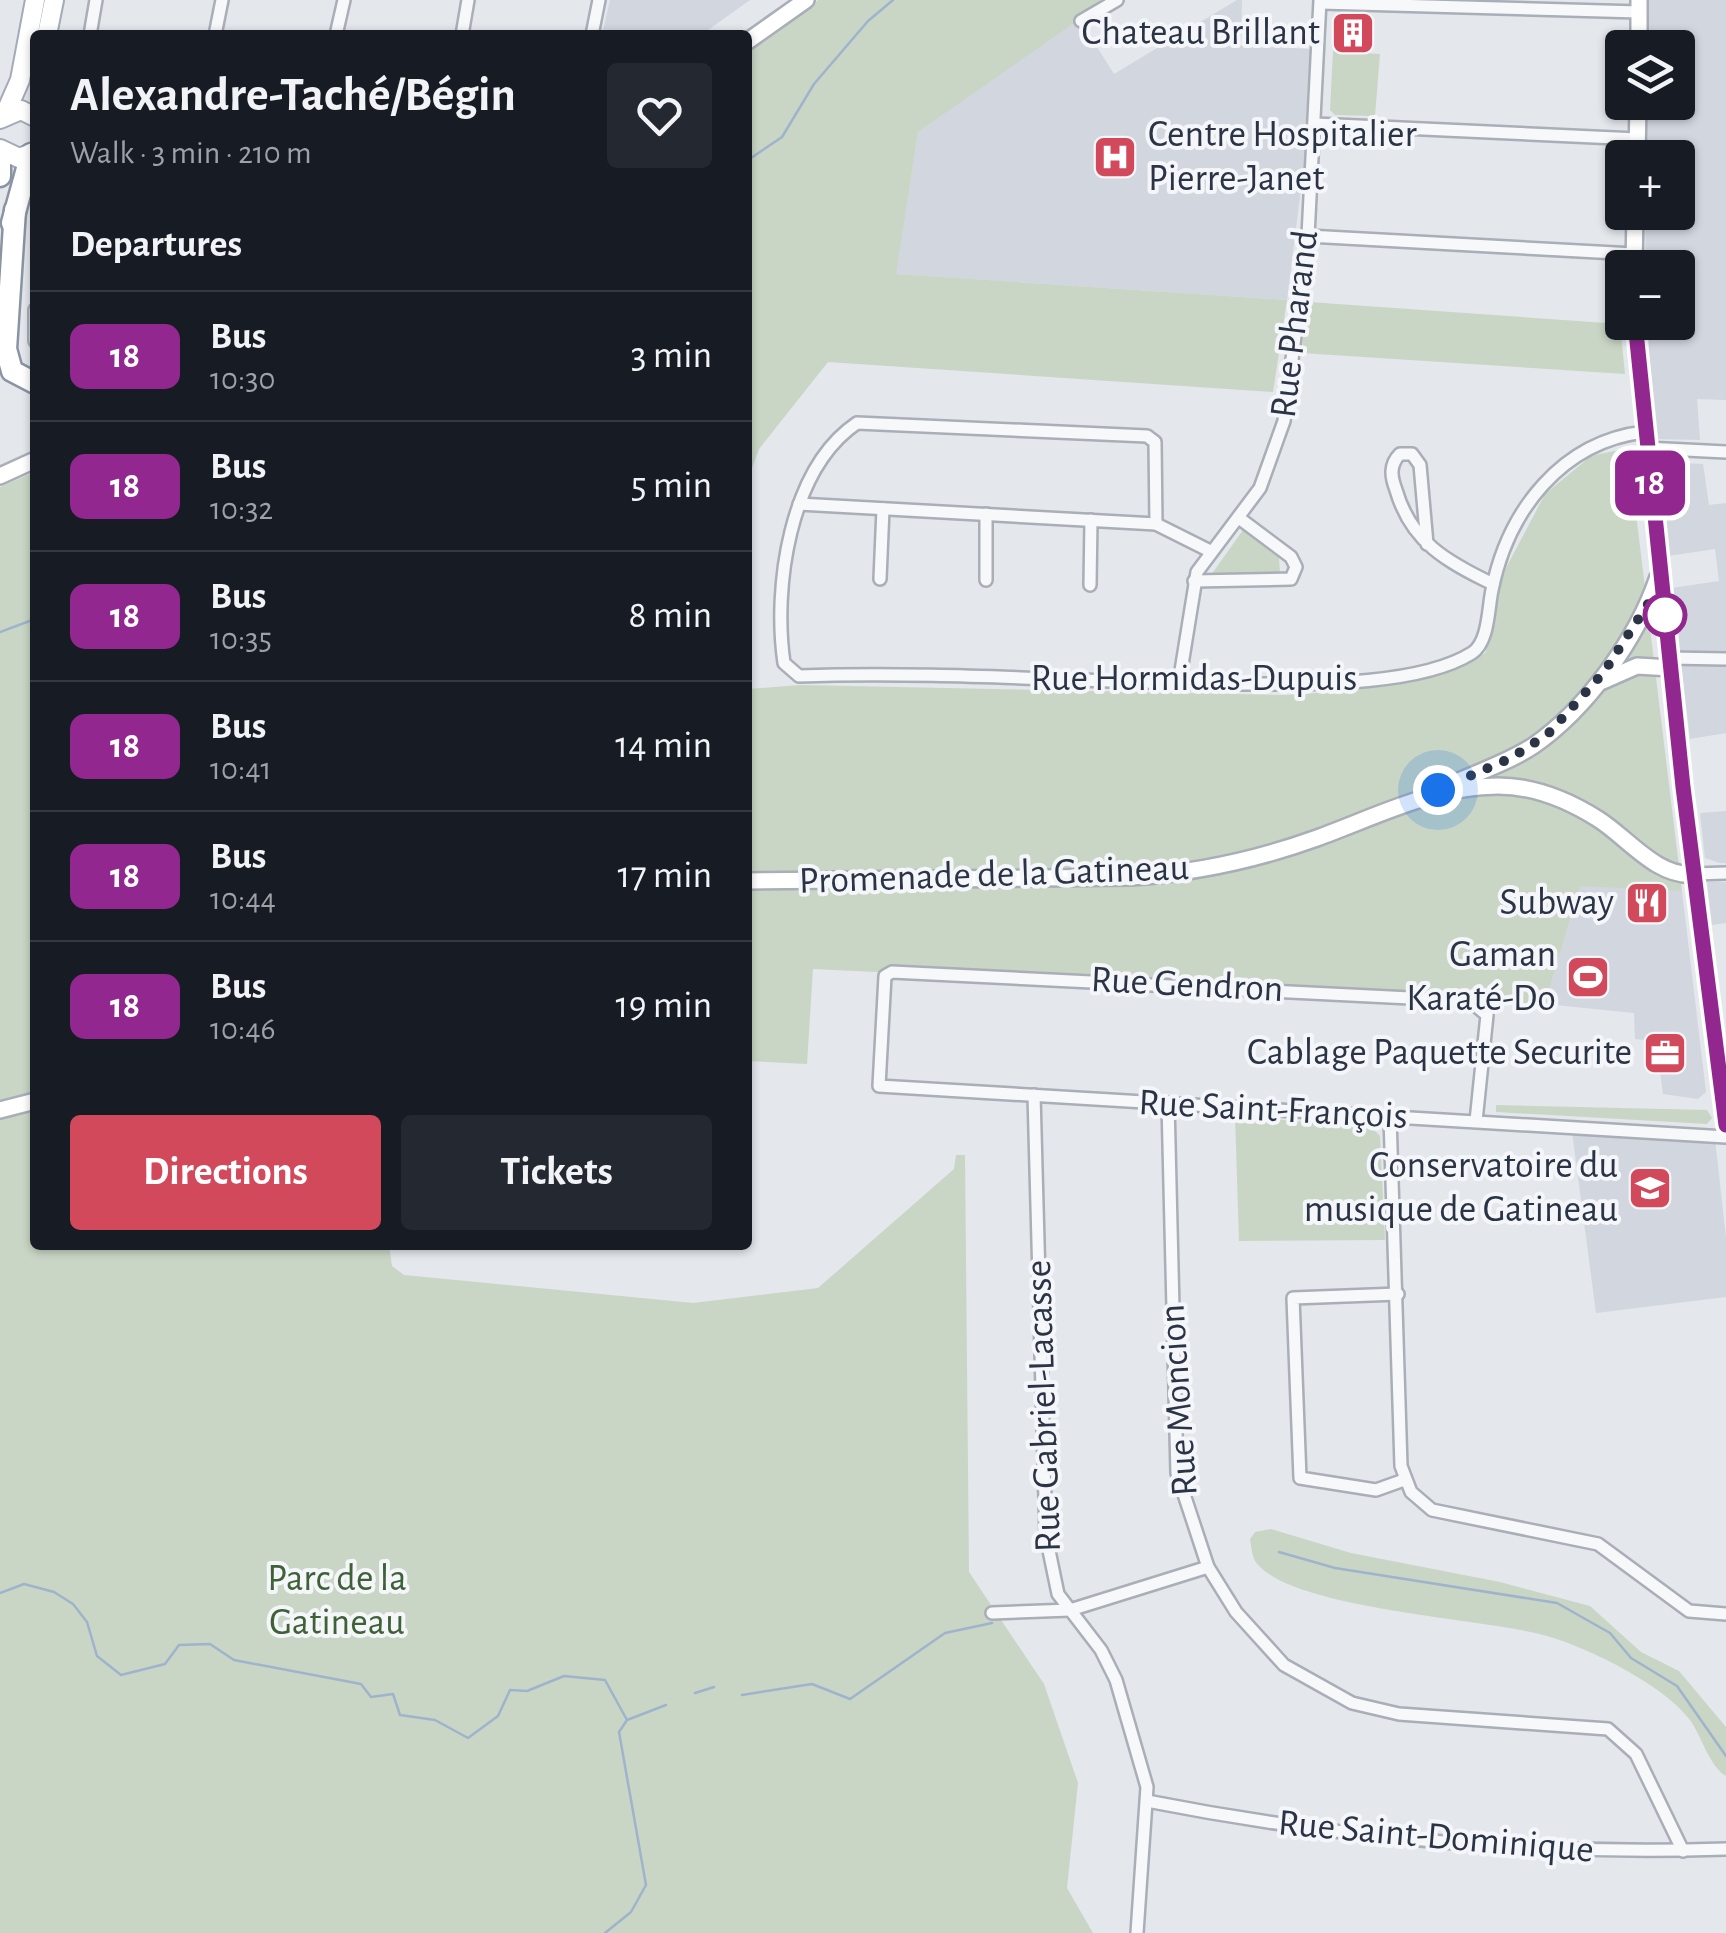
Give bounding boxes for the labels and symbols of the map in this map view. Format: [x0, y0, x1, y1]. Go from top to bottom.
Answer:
building icon: Chateau Brillant [1330, 10, 1376, 56]
place label: Chateau Brillant [1081, 14, 1320, 52]
place label: Centre Hospitalier Pierre-Janet [1148, 116, 1418, 198]
hospital icon: Centre Hospitalier Pierre-Janet [1092, 134, 1138, 180]
street label: Rue Pharand [1265, 228, 1325, 420]
line badge: 18 [1605, 450, 1695, 516]
unlabelled marker [1644, 594, 1686, 636]
street label: Rue Hormidas-Dupuis [1031, 660, 1357, 698]
your location [1413, 765, 1463, 815]
street label: Promenade de la Gatineau [798, 849, 1190, 901]
restaurant icon: Subway [1624, 880, 1670, 926]
place label: Subway [1499, 884, 1614, 922]
place label: Gaman Karaté-Do [1406, 936, 1556, 1018]
sports icon: Gaman Karaté-Do [1565, 954, 1611, 1000]
street label: Rue Gendron [1090, 961, 1284, 1009]
office icon: Cablage Paquette Securite [1642, 1030, 1688, 1076]
place label: Cablage Paquette Securite [1247, 1034, 1632, 1072]
street label: Rue Saint-François [1137, 1084, 1409, 1136]
place label: Conservatoire du musique de Gatineau [1304, 1147, 1618, 1229]
school or university icon: Conservatoire du musique de Gatineau [1627, 1165, 1673, 1211]
street label: Rue Gabriel-Lacasse [1020, 1259, 1068, 1553]
street label: Rue Moncion [1153, 1303, 1205, 1497]
park label: Parc de la Gatineau [267, 1560, 407, 1642]
street label: Rue Saint-Dominique [1277, 1804, 1595, 1870]

